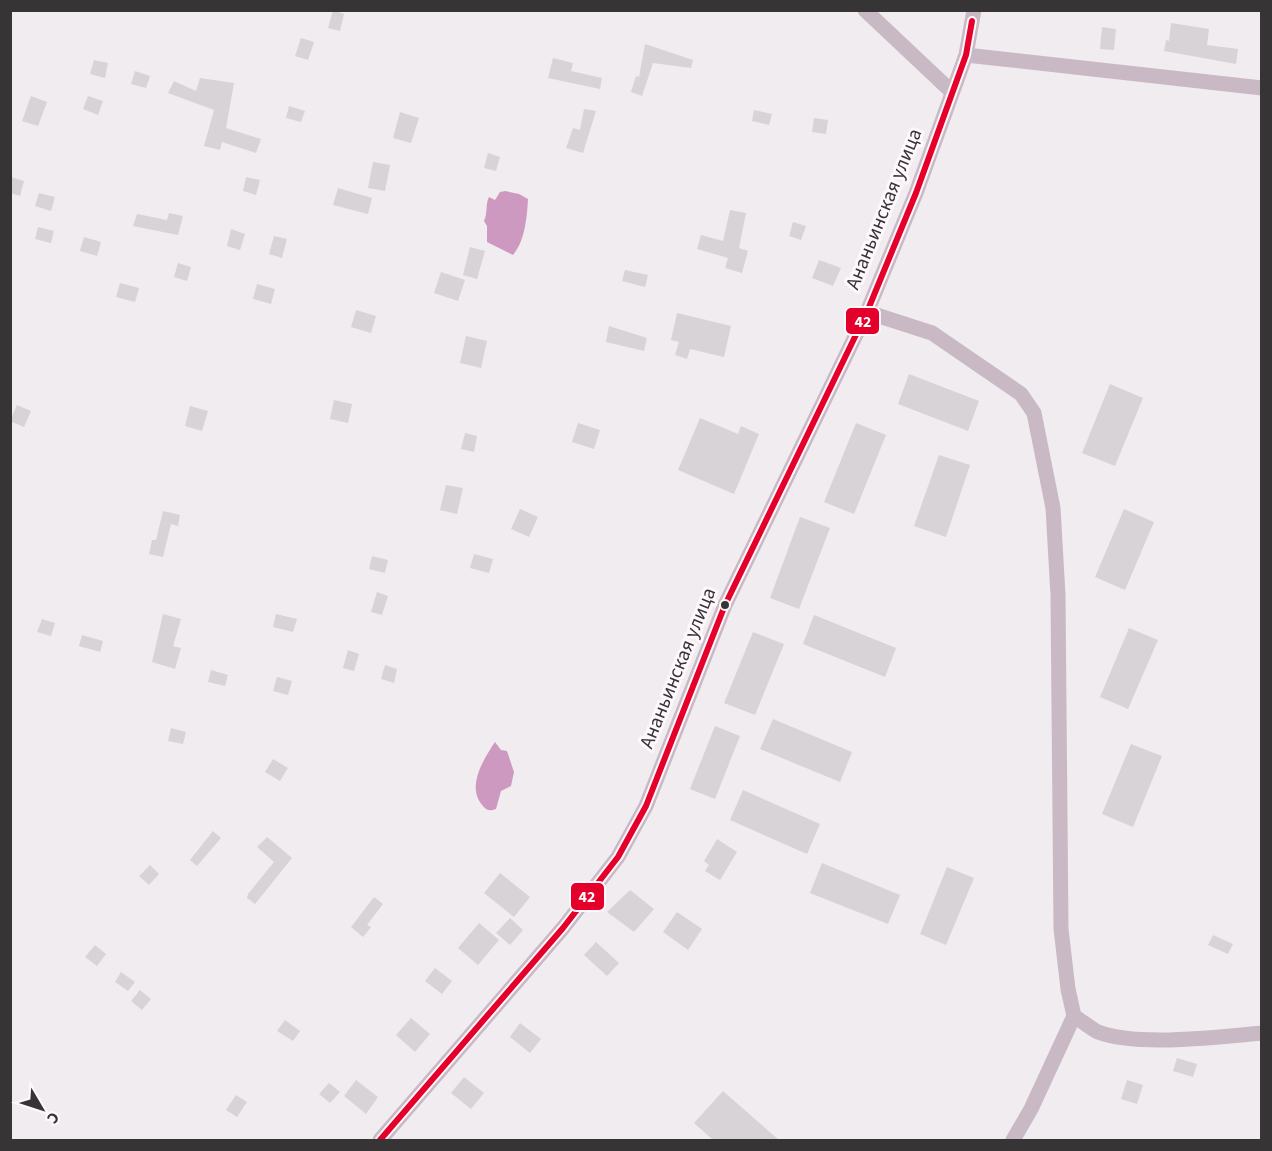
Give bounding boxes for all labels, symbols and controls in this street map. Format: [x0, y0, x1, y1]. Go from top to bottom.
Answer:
street label: Ананьинская улица [839, 124, 929, 294]
line badge: 42 [845, 307, 880, 335]
text: 42 [855, 311, 871, 333]
street label: Ананьинская улица [633, 583, 723, 753]
unlabelled marker [719, 599, 731, 611]
line badge: 42 [570, 882, 605, 911]
text: 42 [579, 886, 595, 908]
north arrow [12, 1079, 72, 1139]
text: С [41, 1107, 64, 1128]

